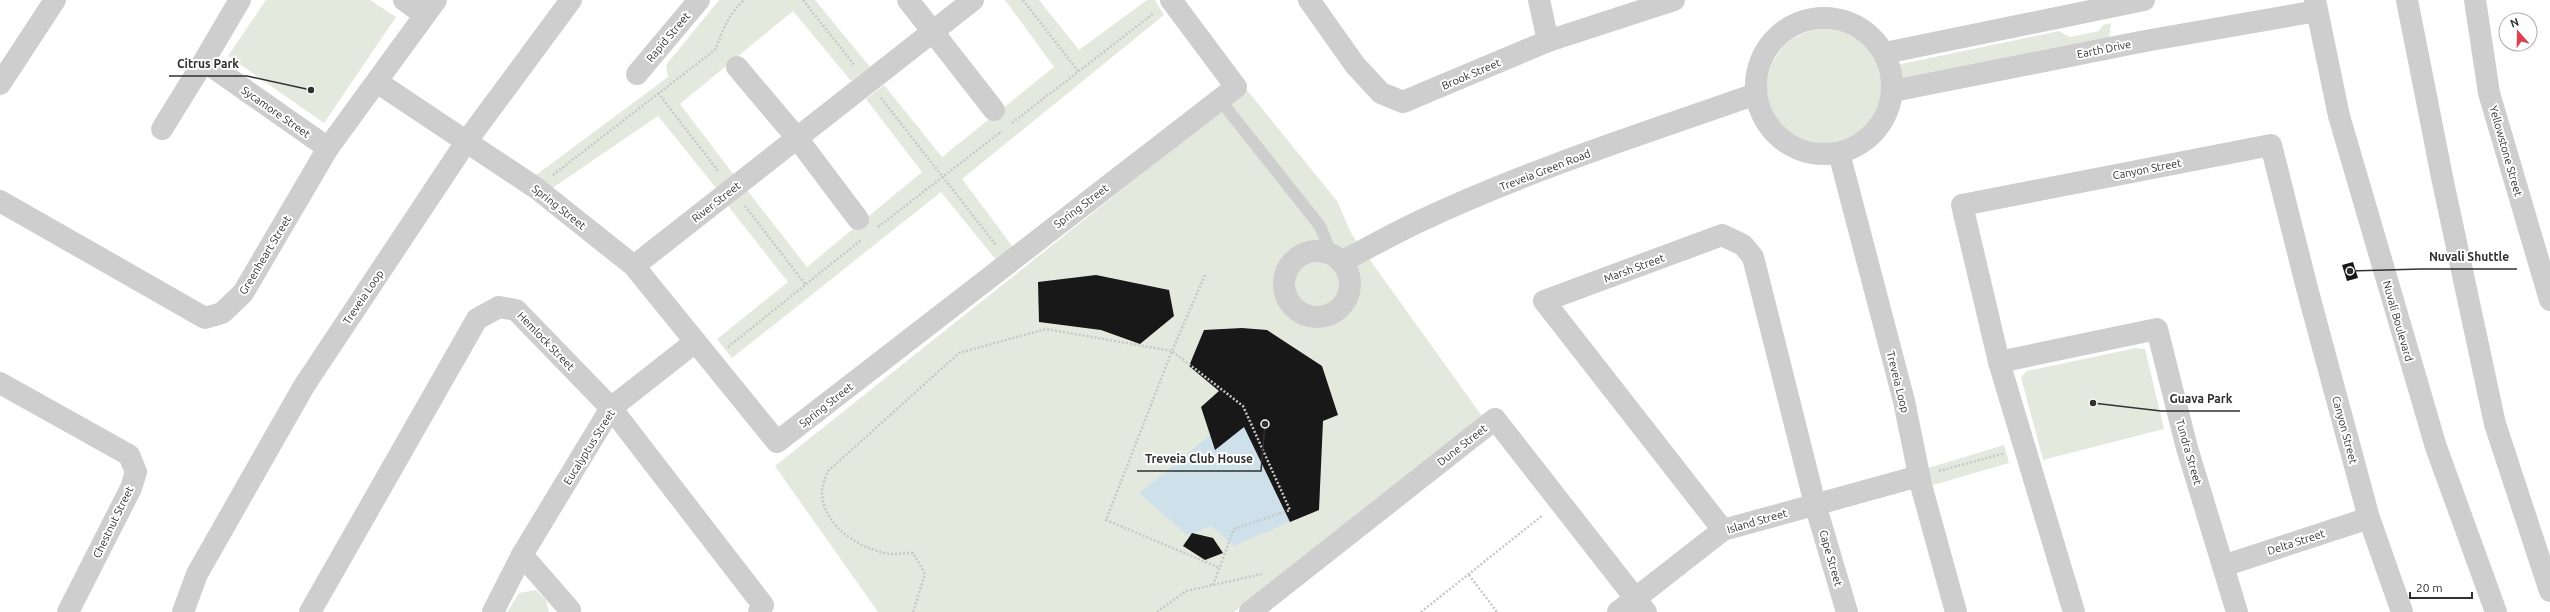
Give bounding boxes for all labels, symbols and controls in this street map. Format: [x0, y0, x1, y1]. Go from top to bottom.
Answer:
street label: Rapid Street [644, 9, 693, 64]
north arrow [2498, 12, 2538, 52]
text: N [2509, 16, 2520, 30]
street label: Earth Drive [2076, 38, 2132, 60]
callout: Citrus Park [169, 52, 247, 76]
street label: Brook Street [1440, 56, 1503, 92]
text: Citrus Park [177, 57, 239, 70]
street label: Sycamore Street [239, 84, 313, 141]
street label: Yellowstone Street [2487, 104, 2525, 198]
street label: Treveia Green Road [1498, 147, 1592, 193]
street label: Canyon Street [2112, 156, 2183, 182]
street label: River Street [689, 179, 743, 225]
street label: Spring Street [1051, 181, 1111, 230]
street label: Spring Street [530, 182, 589, 232]
street label: Greenheart Street [237, 213, 294, 296]
callout: Nuvali Shuttle [2421, 245, 2517, 269]
text: Nuvali Shuttle [2429, 250, 2509, 263]
street label: Marsh Street [1602, 251, 1667, 285]
street label: Treveia Loop [340, 267, 386, 327]
street label: Nuvali Boulevard [2381, 279, 2415, 363]
street label: Hemlock Street [515, 309, 577, 373]
street label: Treveia Loop [1885, 350, 1911, 414]
street label: Spring Street [797, 380, 856, 430]
callout: Guava Park [2161, 387, 2240, 411]
text: Guava Park [2170, 392, 2233, 405]
street label: Canyon Street [2330, 395, 2360, 466]
street label: Eucalyptus Street [561, 407, 617, 487]
street label: Tundra Street [2174, 418, 2204, 487]
street label: Dune Street [1435, 422, 1490, 468]
callout: Treveia Club House [1137, 447, 1261, 471]
text: Treveia Club House [1145, 452, 1253, 465]
street label: Chestnut Street [90, 484, 136, 560]
street label: Island Street [1725, 506, 1789, 535]
street label: Delta Street [2266, 527, 2327, 557]
street label: Cape Street [1817, 528, 1845, 588]
scale bar [2410, 574, 2472, 600]
text: 20 m [2416, 581, 2443, 594]

